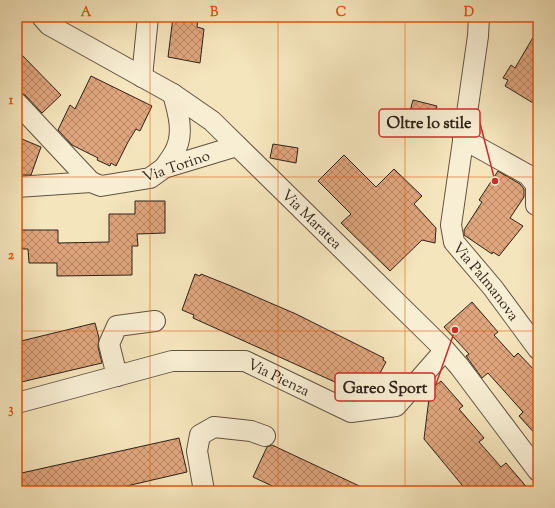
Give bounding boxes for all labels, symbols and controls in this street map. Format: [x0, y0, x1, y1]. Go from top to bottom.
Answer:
text: A [81, 4, 92, 22]
text: B [210, 4, 219, 22]
text: C [336, 4, 346, 22]
text: D [464, 4, 474, 22]
text: 1 [9, 92, 14, 110]
callout: Oltre lo stile [379, 109, 480, 137]
text: Oltre lo stile [387, 113, 472, 136]
street label: Via Torino [140, 146, 213, 189]
street label: Via Maratea [276, 186, 346, 255]
street label: Via Palmanova [447, 238, 523, 326]
text: 2 [8, 247, 15, 265]
street label: Via Pienza [244, 355, 313, 402]
callout: Gareo Sport [335, 373, 435, 401]
text: Gareo Sport [343, 378, 428, 401]
text: 3 [8, 401, 14, 419]

